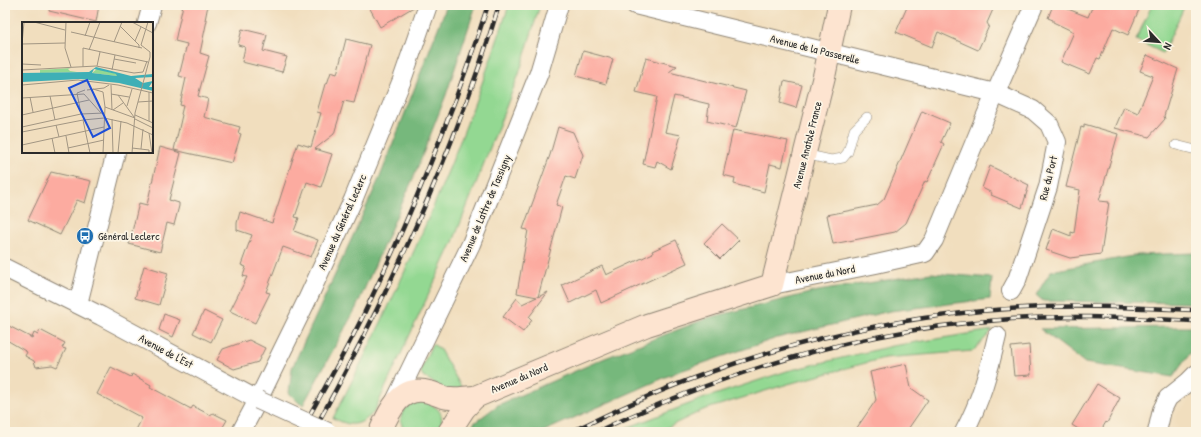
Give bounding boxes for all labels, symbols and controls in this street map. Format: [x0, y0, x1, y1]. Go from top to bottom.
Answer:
inset map [22, 22, 153, 153]
north arrow [1139, 22, 1179, 62]
street label: Avenue de la Passerelle [769, 31, 862, 67]
text: N [1160, 41, 1176, 52]
street label: Avenue Anatole France [789, 99, 825, 190]
street label: Avenue de Lattre de Tassigny [456, 152, 514, 264]
street label: Rue du Port [1036, 154, 1060, 202]
street label: Avenue du Général Leclerc [315, 171, 370, 272]
bus stop icon: Général Leclerc [75, 226, 95, 246]
place label: Général Leclerc [98, 229, 160, 243]
street label: Avenue du Nord [794, 261, 857, 287]
street label: Avenue de l'Est [137, 331, 196, 371]
street label: Avenue du Nord [488, 359, 550, 396]

